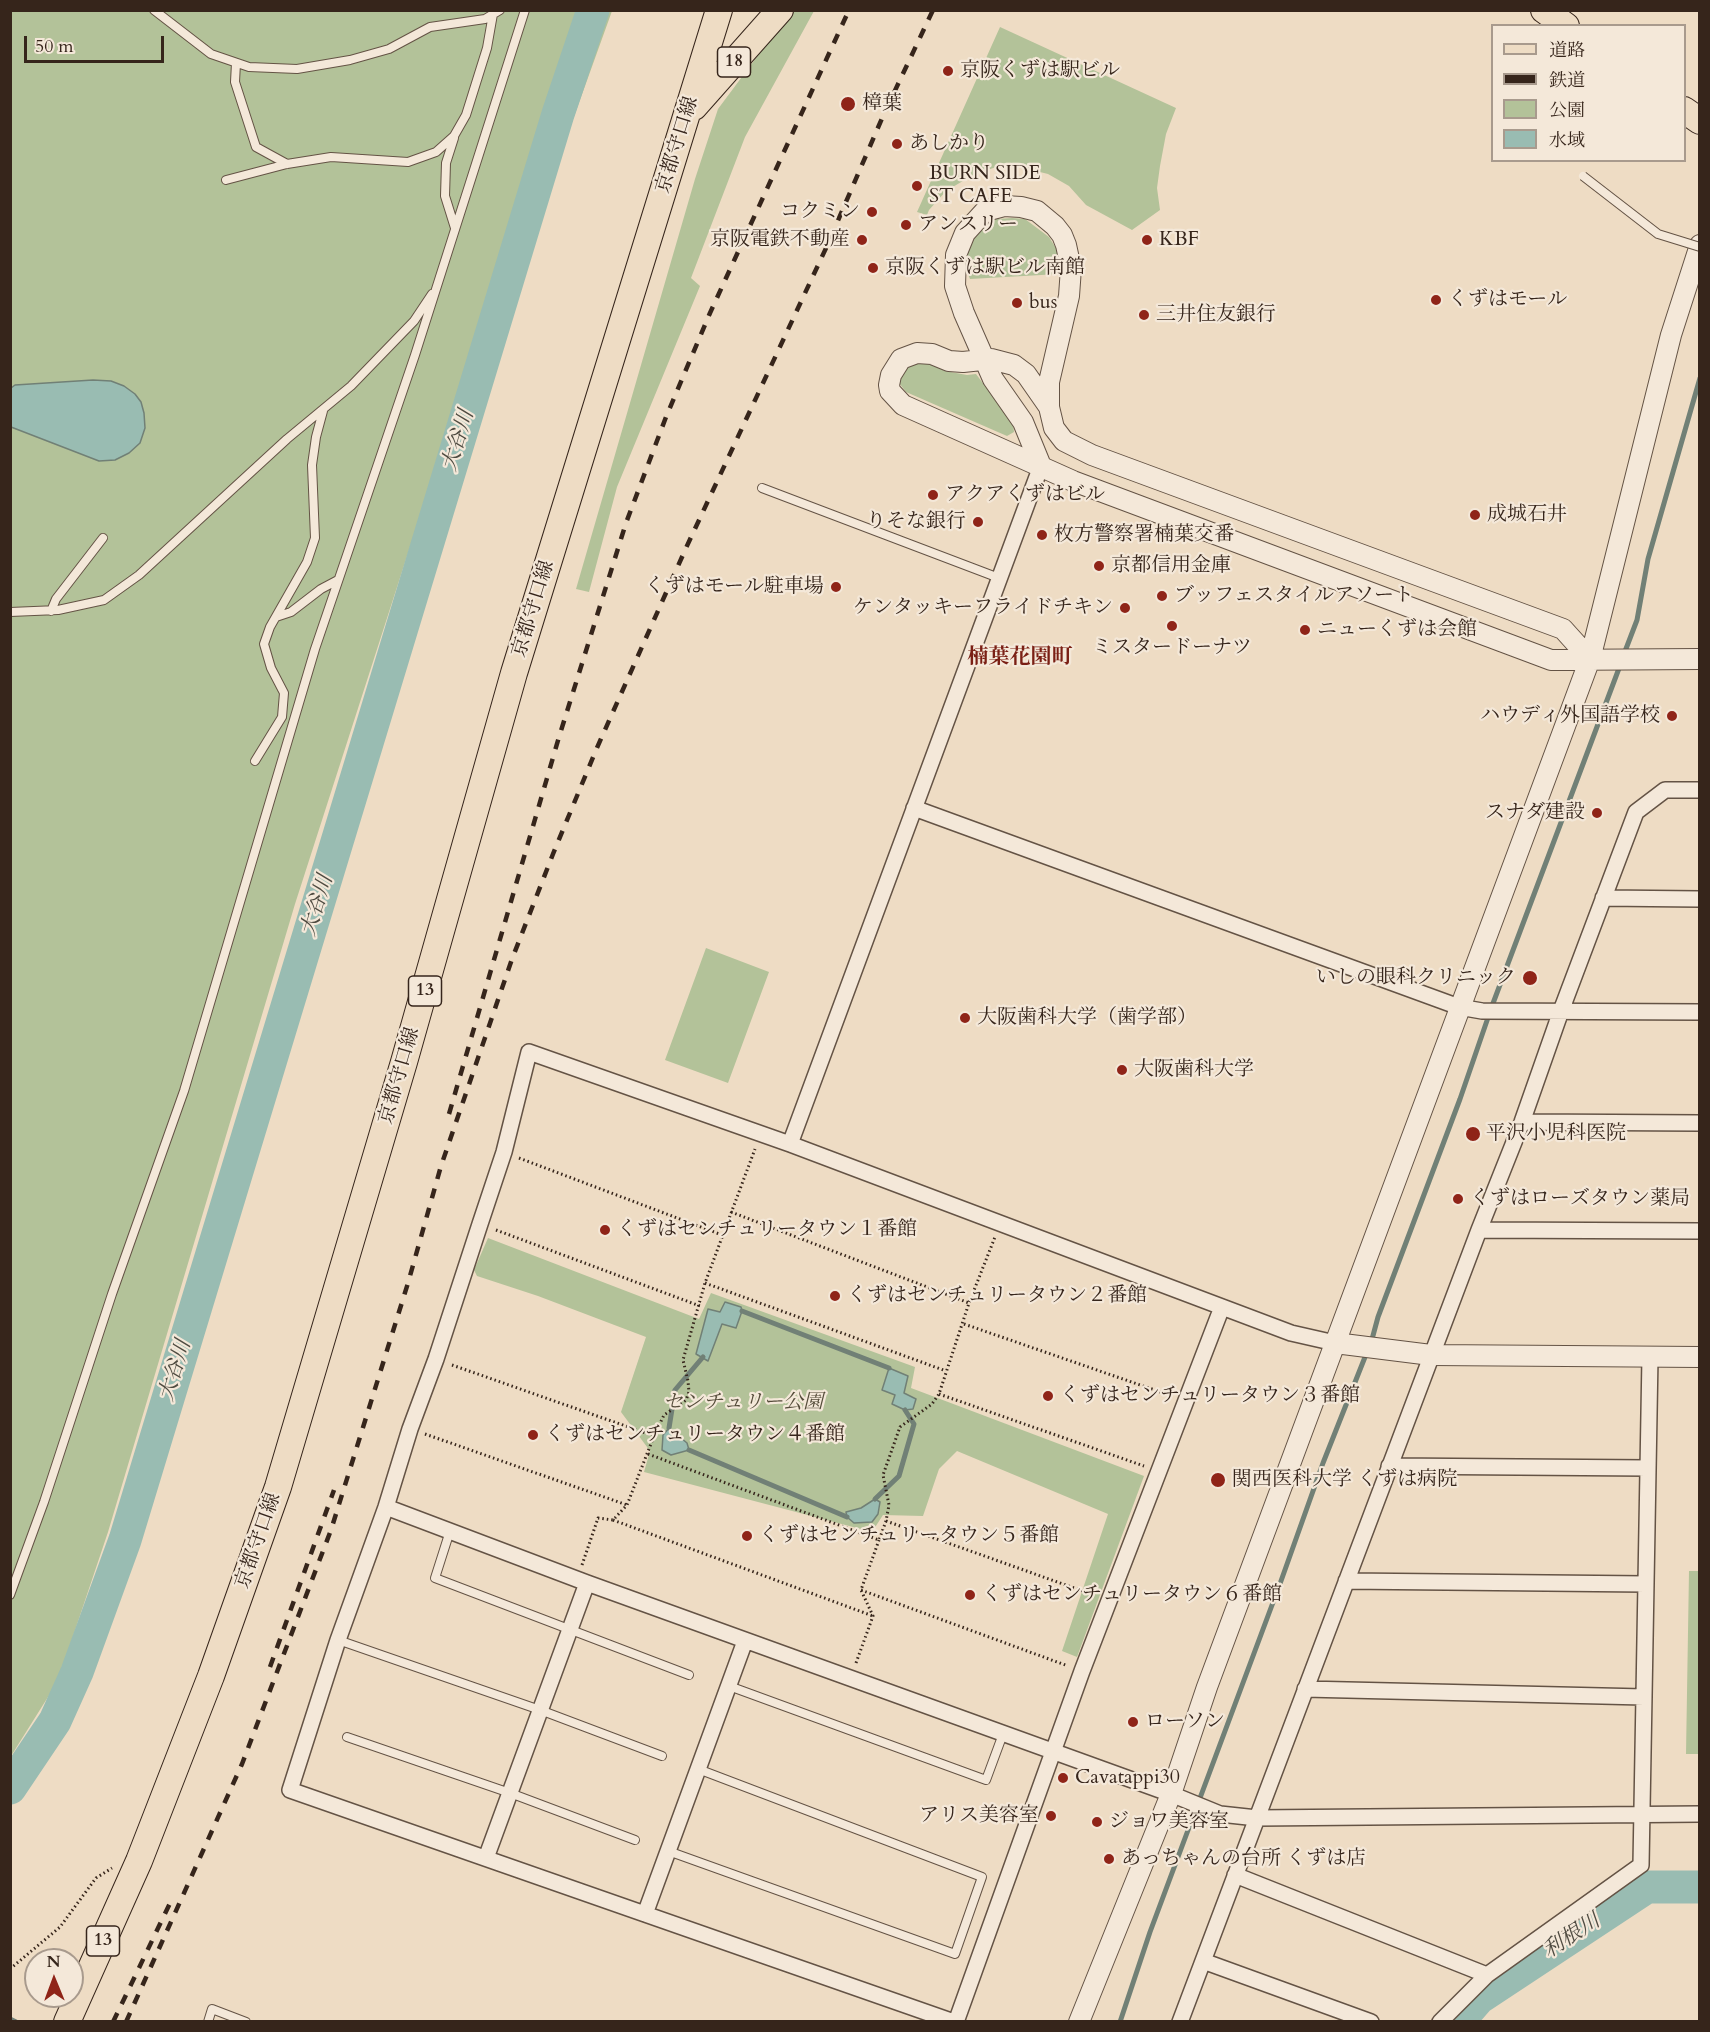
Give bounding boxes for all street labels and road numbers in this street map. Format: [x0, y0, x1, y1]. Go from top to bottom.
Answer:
road number: 18 [718, 47, 750, 77]
street label: 京都守口線 [652, 94, 704, 196]
street label: 京都守口線 [508, 558, 560, 660]
road number: 13 [408, 976, 442, 1006]
street label: 京都守口線 [375, 1025, 425, 1127]
street label: 京都守口線 [231, 1490, 287, 1592]
road number: 13 [86, 1926, 120, 1956]

